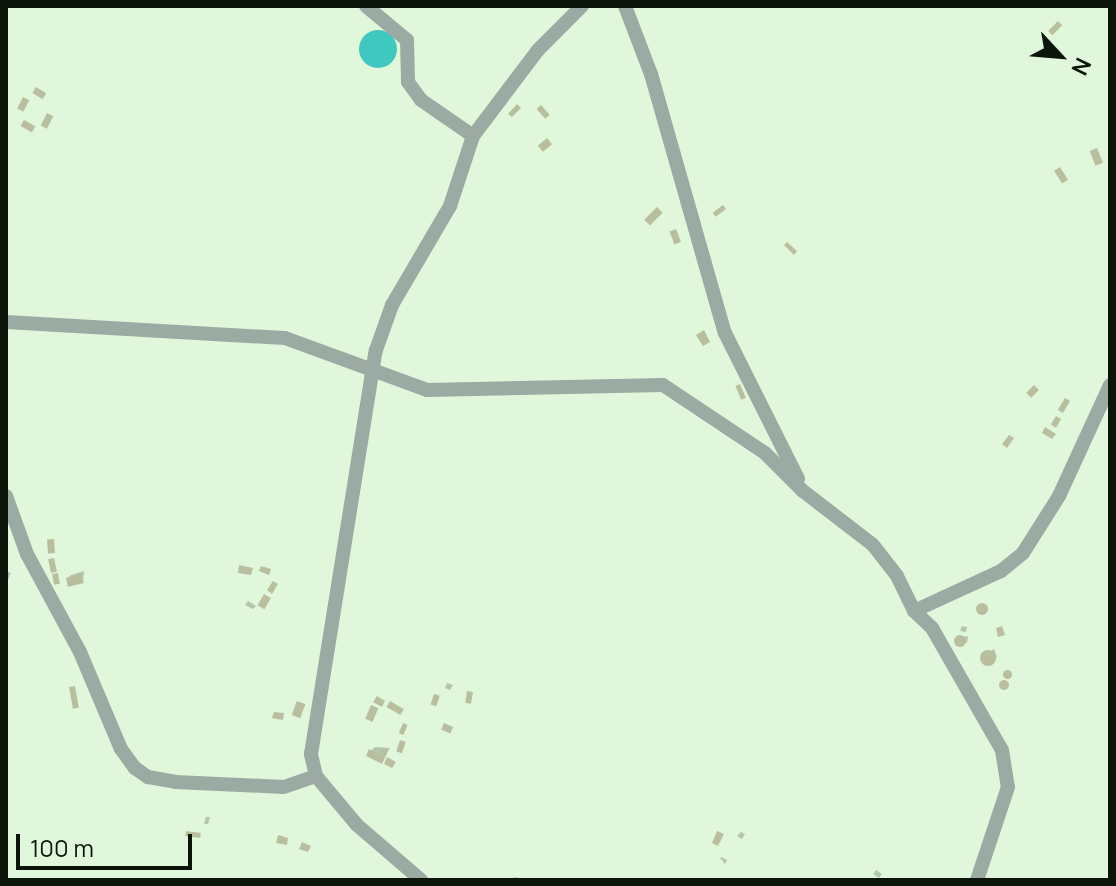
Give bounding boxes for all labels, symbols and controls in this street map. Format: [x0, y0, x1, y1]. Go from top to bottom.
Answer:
north arrow [1020, 16, 1100, 96]
text: N [1065, 53, 1099, 80]
scale bar [20, 818, 196, 868]
text: 100 m [30, 831, 94, 864]

